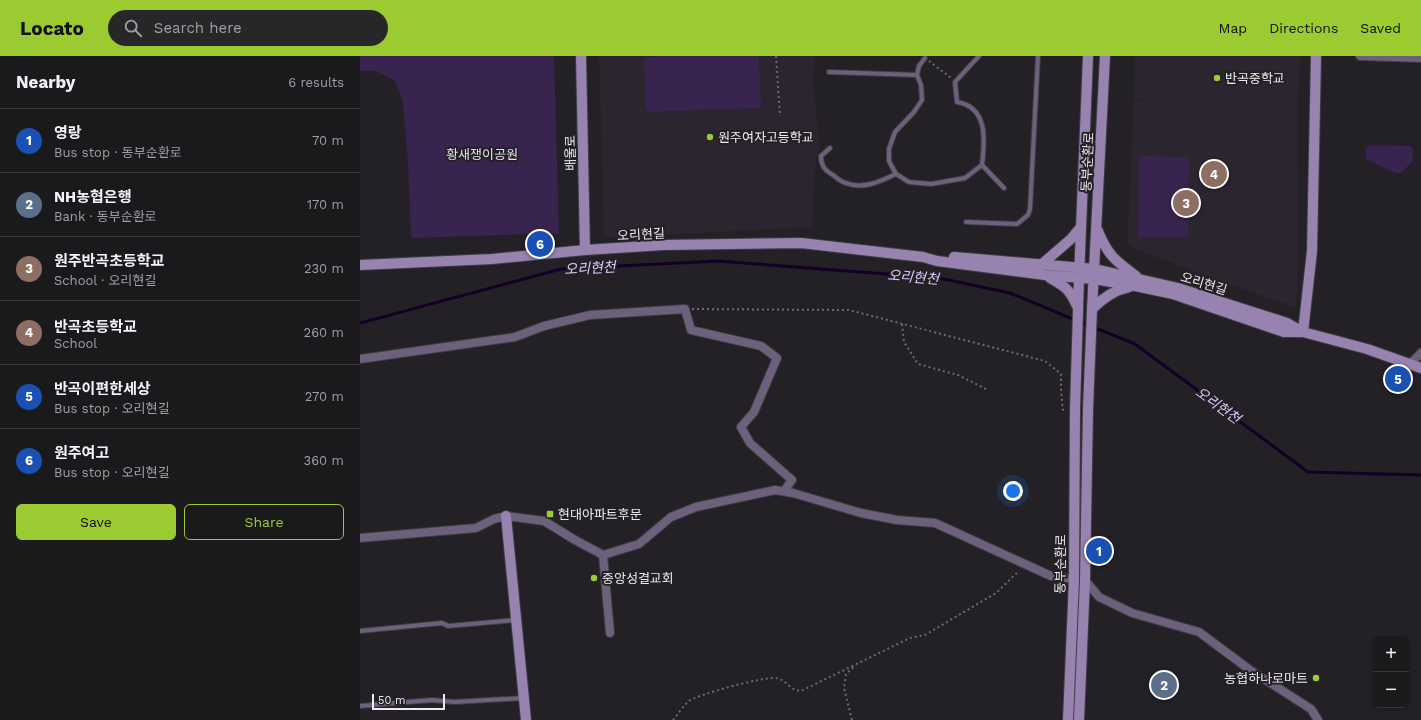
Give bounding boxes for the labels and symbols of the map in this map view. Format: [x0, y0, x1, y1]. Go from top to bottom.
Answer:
place label: 반곡중학교 [1225, 71, 1285, 86]
marker: 반곡중학교 [1212, 73, 1222, 83]
place label: 원주여자고등학교 [718, 130, 814, 145]
marker: 원주여자고등학교 [705, 132, 715, 142]
street label: 동부순환로 [1078, 132, 1097, 192]
street label: 배울로 [563, 135, 578, 171]
park label: 황새쟁이공원 [446, 147, 518, 162]
pin: 4 [1201, 159, 1227, 189]
pin: 3 [1173, 188, 1199, 218]
street label: 오리현길 [617, 226, 665, 243]
pin: 6 [527, 229, 553, 259]
water label: 오리현천 [564, 259, 617, 277]
water label: 오리현천 [887, 267, 940, 287]
street label: 오리현길 [1179, 269, 1229, 298]
pin: 5 [1385, 364, 1411, 394]
water label: 오리현천 [1192, 383, 1244, 427]
your location [1003, 481, 1023, 501]
place label: 현대아파트후문 [558, 507, 642, 522]
marker: 현대아파트후문 [545, 509, 555, 519]
street label: 동부순환로 [1052, 534, 1069, 594]
pin: 1 [1086, 536, 1112, 566]
place label: 중앙성결교회 [602, 571, 674, 586]
marker: 중앙성결교회 [589, 573, 599, 583]
pin: 2 [1151, 670, 1177, 700]
place label: 농협하나로마트 [1224, 671, 1308, 686]
marker: 농협하나로마트 [1311, 673, 1321, 683]
scale bar [372, 692, 445, 711]

